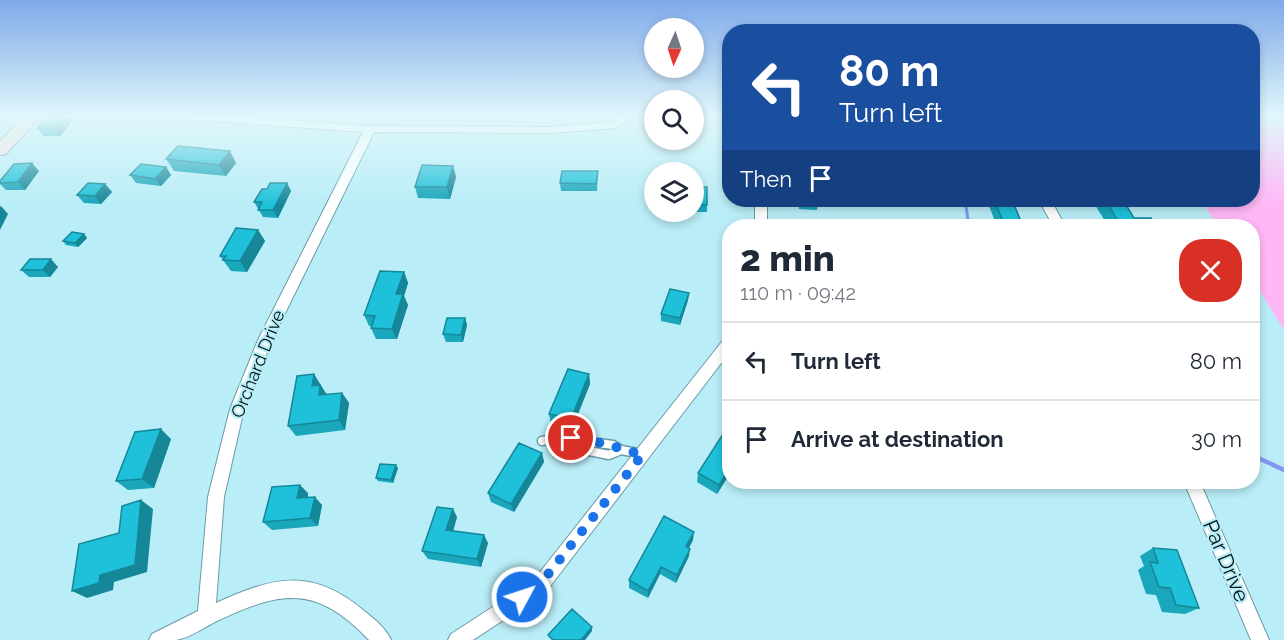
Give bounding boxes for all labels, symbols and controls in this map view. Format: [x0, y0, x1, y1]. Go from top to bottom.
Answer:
north arrow [644, 18, 704, 78]
map controls [644, 18, 704, 222]
text: 80 m [839, 47, 939, 96]
icon: left [740, 48, 818, 126]
button: search [644, 90, 704, 150]
text: Turn left [839, 97, 942, 128]
button: layers [644, 162, 704, 222]
icon: arrive [804, 162, 837, 195]
text: Then [740, 166, 792, 192]
text: 2 min [740, 237, 835, 279]
button: close [1179, 239, 1242, 302]
text: 110 m · 09:42 [740, 281, 856, 305]
street label: Orchard Drive [226, 306, 289, 421]
icon: left [740, 345, 773, 378]
text: Turn left [791, 348, 881, 374]
text: 80 m [1190, 348, 1242, 374]
pin [545, 412, 596, 463]
icon: arrive [554, 421, 587, 454]
icon: arrive [740, 423, 773, 456]
text: Arrive at destination [791, 426, 1004, 452]
text: 30 m [1191, 426, 1242, 452]
street label: Par Drive [1198, 516, 1255, 606]
position arrow [490, 565, 554, 629]

